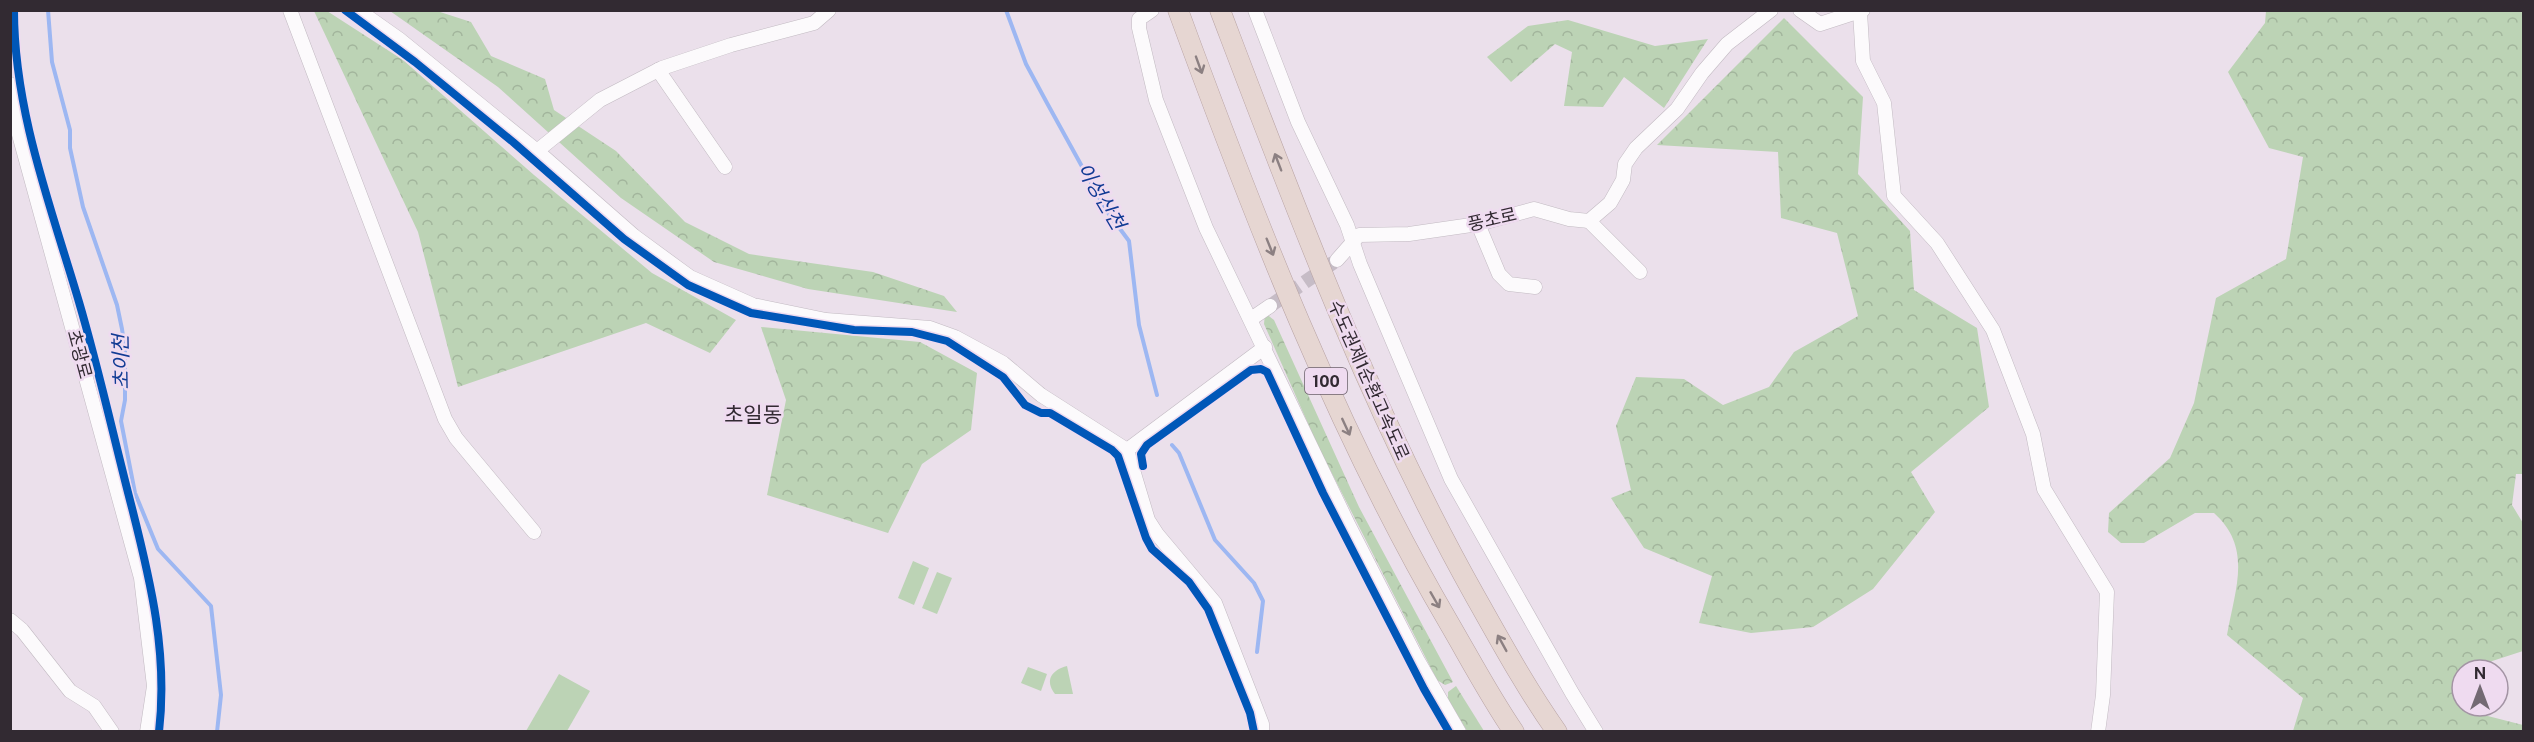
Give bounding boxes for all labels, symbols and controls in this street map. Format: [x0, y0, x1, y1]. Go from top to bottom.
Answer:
one-way arrow [1194, 56, 1205, 74]
one-way arrow [1271, 153, 1282, 172]
water label: 이성산천 [1072, 158, 1132, 236]
street label: 풍초로 [1465, 203, 1519, 235]
one-way arrow [1265, 237, 1276, 256]
street label: 수도권제1순환고속도로 [1324, 297, 1414, 463]
street label: 초광로 [63, 327, 97, 381]
water label: 초이천 [108, 332, 133, 390]
road number: 100 [1305, 368, 1347, 394]
district label: 초일동 [724, 402, 782, 427]
one-way arrow [1340, 417, 1352, 435]
one-way arrow [1429, 591, 1441, 608]
one-way arrow [1495, 635, 1507, 652]
north arrow [2450, 658, 2510, 718]
text: N [2474, 664, 2486, 683]

